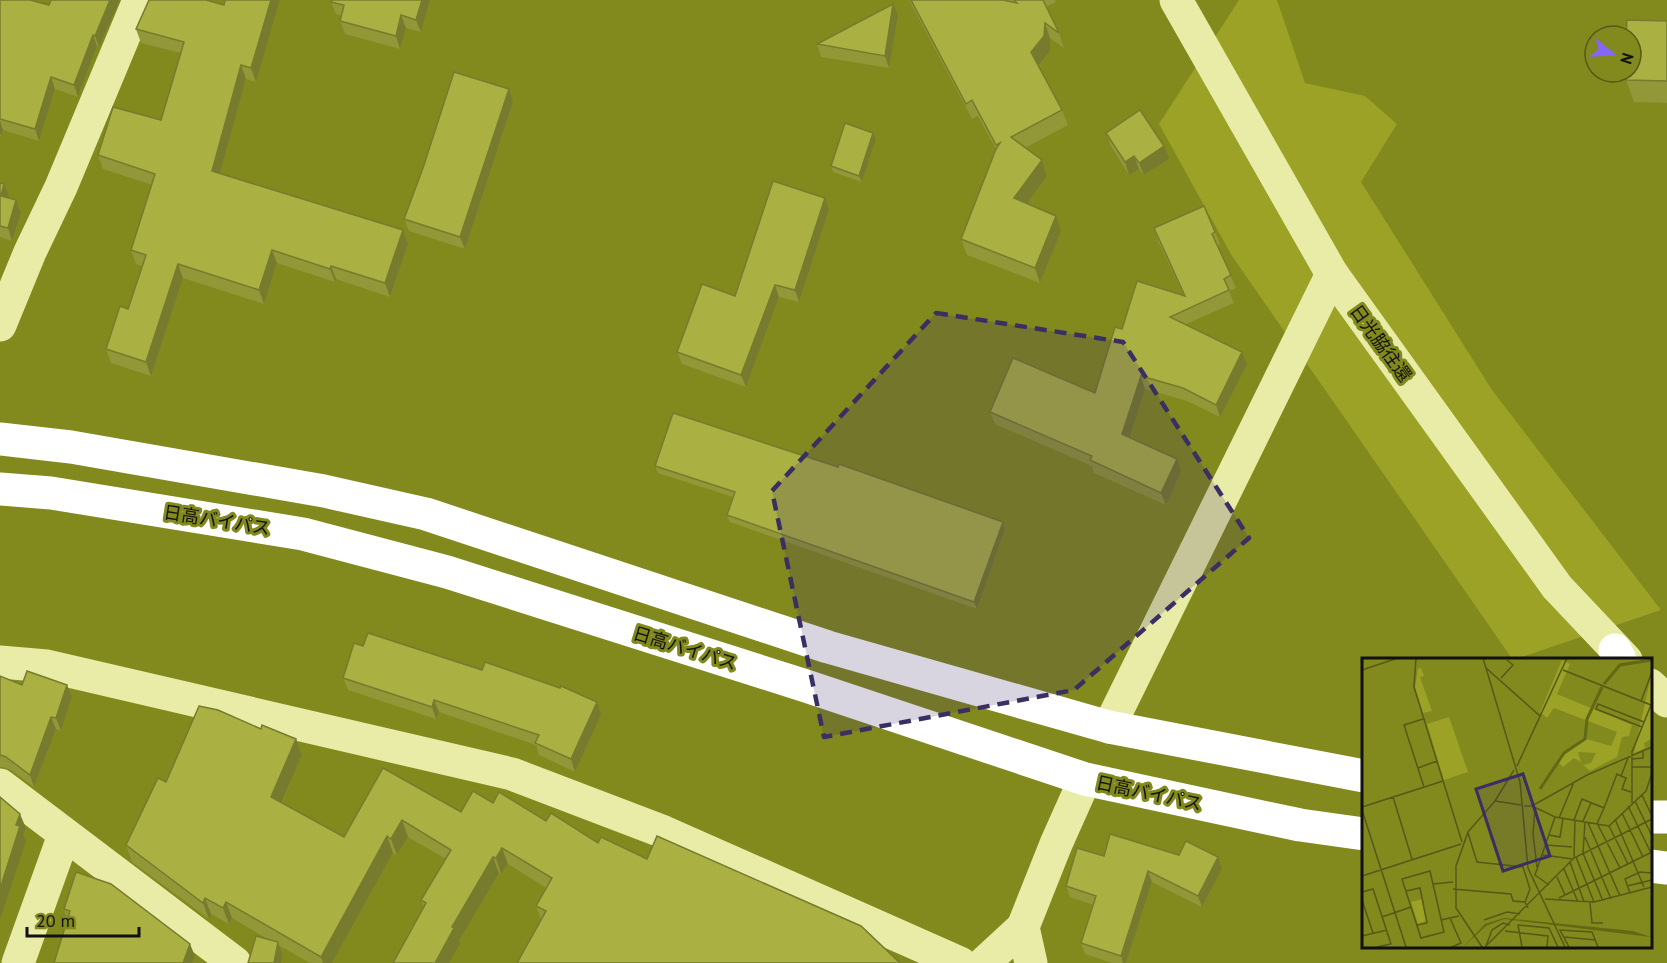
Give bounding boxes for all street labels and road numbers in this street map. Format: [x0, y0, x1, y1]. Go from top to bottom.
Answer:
street label: 日光脇往還 [1345, 300, 1417, 386]
street label: 日高バイパス [162, 500, 272, 540]
street label: 日高バイパス [630, 621, 740, 675]
street label: 日高バイパス [1094, 771, 1204, 815]

